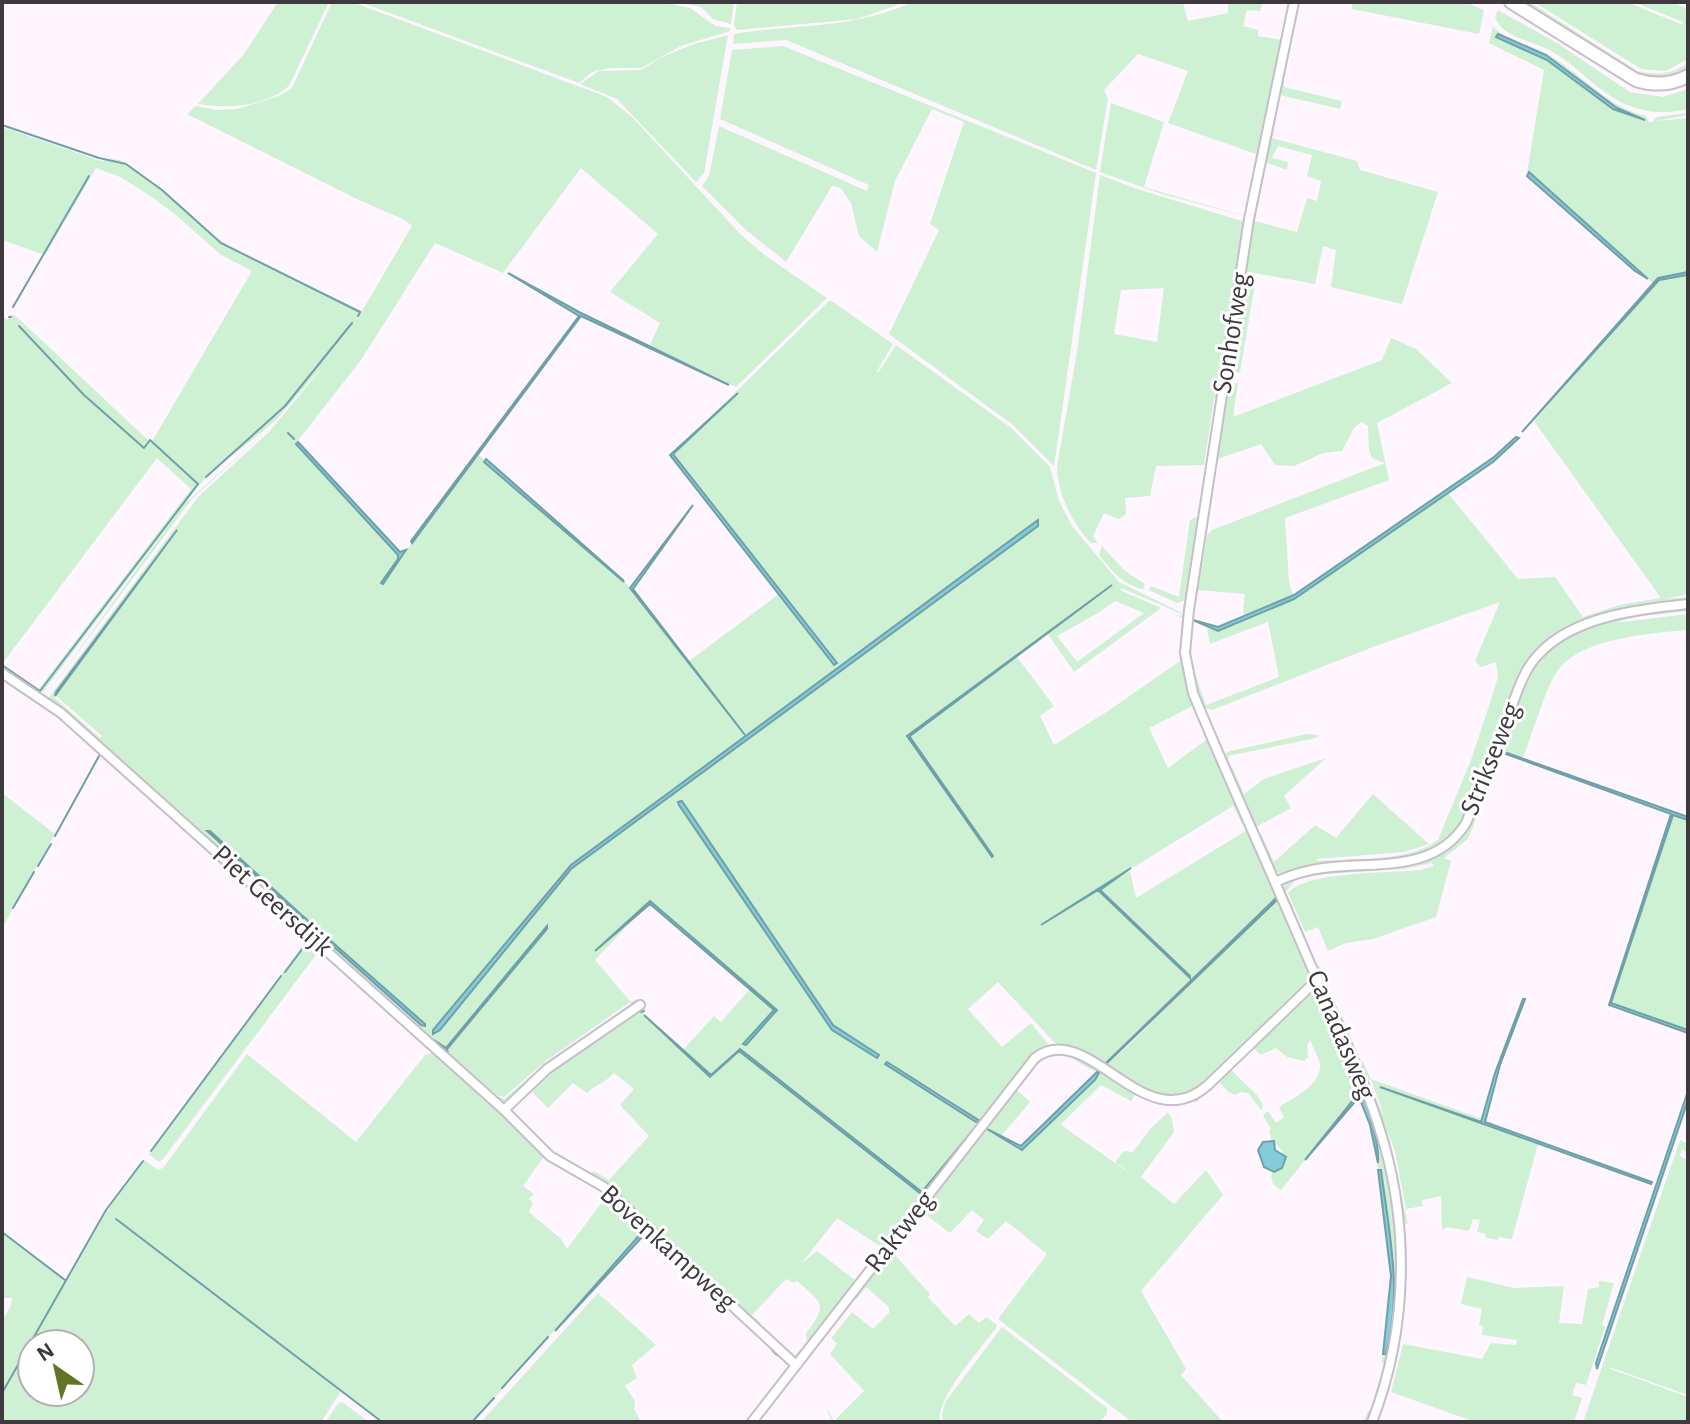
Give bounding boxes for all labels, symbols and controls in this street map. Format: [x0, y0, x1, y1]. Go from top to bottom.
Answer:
street label: Sonhofweg [1209, 270, 1255, 395]
street label: Strikseweg [1456, 698, 1526, 819]
street label: Piet Geersdijk [207, 840, 338, 962]
street label: Canadasweg [1301, 966, 1381, 1104]
street label: Bovenkampweg [594, 1180, 742, 1316]
street label: Raktweg [860, 1186, 940, 1278]
north arrow [16, 1328, 96, 1408]
text: N [33, 1339, 58, 1366]

